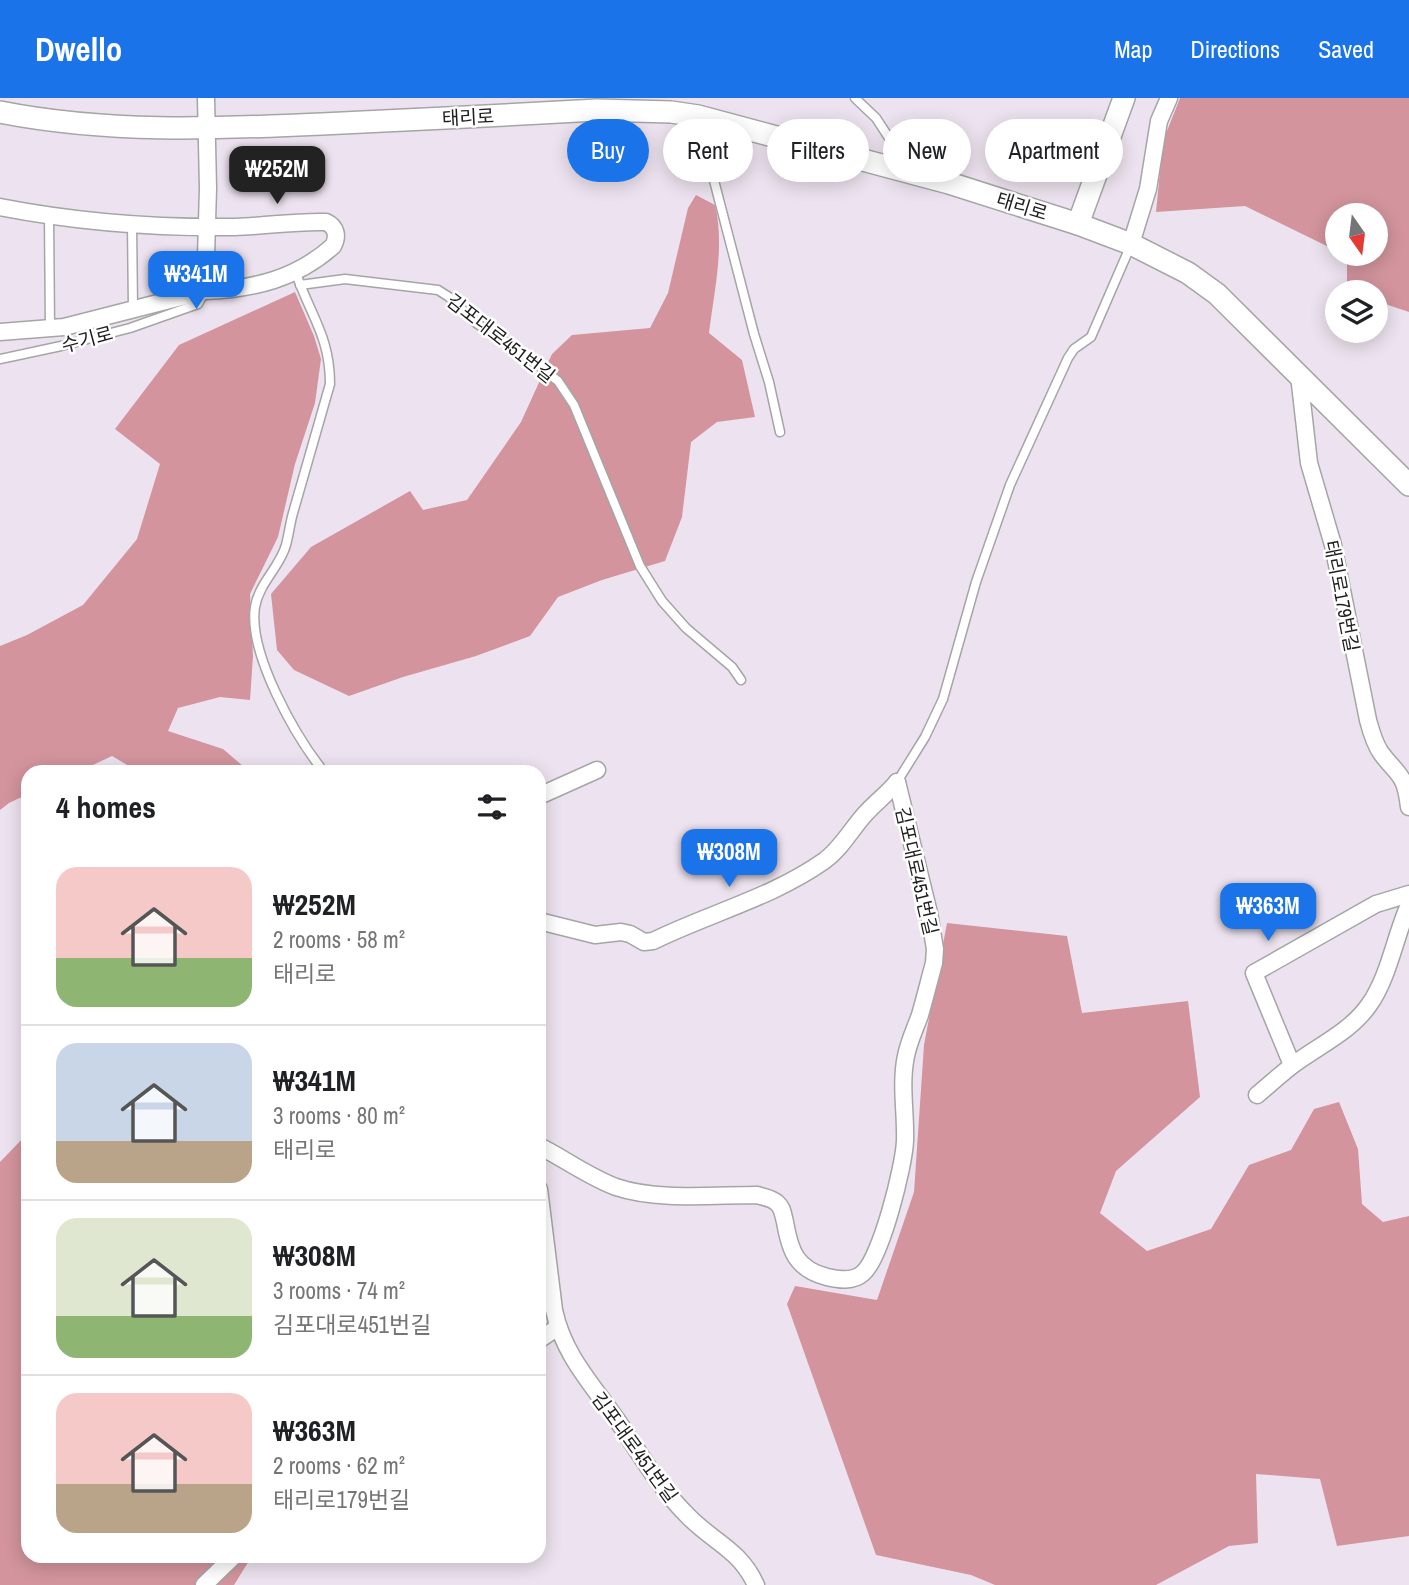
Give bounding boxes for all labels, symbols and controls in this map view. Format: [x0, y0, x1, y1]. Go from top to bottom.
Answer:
text: Dwello [35, 27, 122, 71]
text: Map [1114, 33, 1152, 65]
text: Directions [1190, 33, 1280, 65]
text: Saved [1318, 33, 1374, 65]
street label: 태리로 [441, 103, 495, 131]
chip: Buy [567, 119, 649, 182]
chip: Rent [663, 119, 753, 182]
chip: Filters [767, 119, 869, 182]
chip: New [883, 119, 971, 182]
chip: Apartment [985, 119, 1123, 182]
pin: ₩252M [228, 146, 326, 206]
text: ₩252M [245, 153, 309, 184]
street label: 태리로 [993, 186, 1051, 226]
north arrow [1325, 203, 1388, 266]
map controls [1325, 203, 1388, 343]
pin: ₩341M [147, 252, 245, 311]
text: ₩341M [164, 258, 228, 289]
button: layers [1325, 280, 1388, 343]
street label: 김포대로451번길 [441, 287, 561, 389]
street label: 수기로 [58, 320, 116, 358]
street label: 태리로179번길 [1318, 538, 1366, 654]
text: 4 homes [56, 787, 156, 827]
icon: filters [473, 788, 511, 826]
street label: 김포대로451번길 [890, 804, 944, 938]
pin: ₩308M [680, 830, 778, 889]
text: ₩308M [697, 836, 761, 867]
text: ₩252M [273, 884, 356, 924]
pin: ₩363M [1219, 884, 1317, 943]
text: ₩363M [1236, 890, 1300, 921]
icon: home [112, 895, 196, 979]
text: 2 rooms · 58 m² [273, 924, 405, 955]
text: 태리로 [273, 958, 336, 989]
text: ₩341M [273, 1060, 356, 1100]
icon: home [112, 1071, 196, 1155]
text: 3 rooms · 80 m² [273, 1100, 405, 1131]
text: 태리로 [273, 1134, 336, 1165]
text: ₩308M [273, 1235, 356, 1275]
icon: home [112, 1246, 196, 1330]
text: 3 rooms · 74 m² [273, 1275, 405, 1306]
text: 김포대로451번길 [273, 1309, 431, 1340]
street label: 김포대로451번길 [586, 1386, 684, 1508]
text: ₩363M [273, 1410, 356, 1450]
icon: home [112, 1421, 196, 1505]
text: 2 rooms · 62 m² [273, 1450, 405, 1481]
text: 태리로179번길 [273, 1484, 410, 1515]

